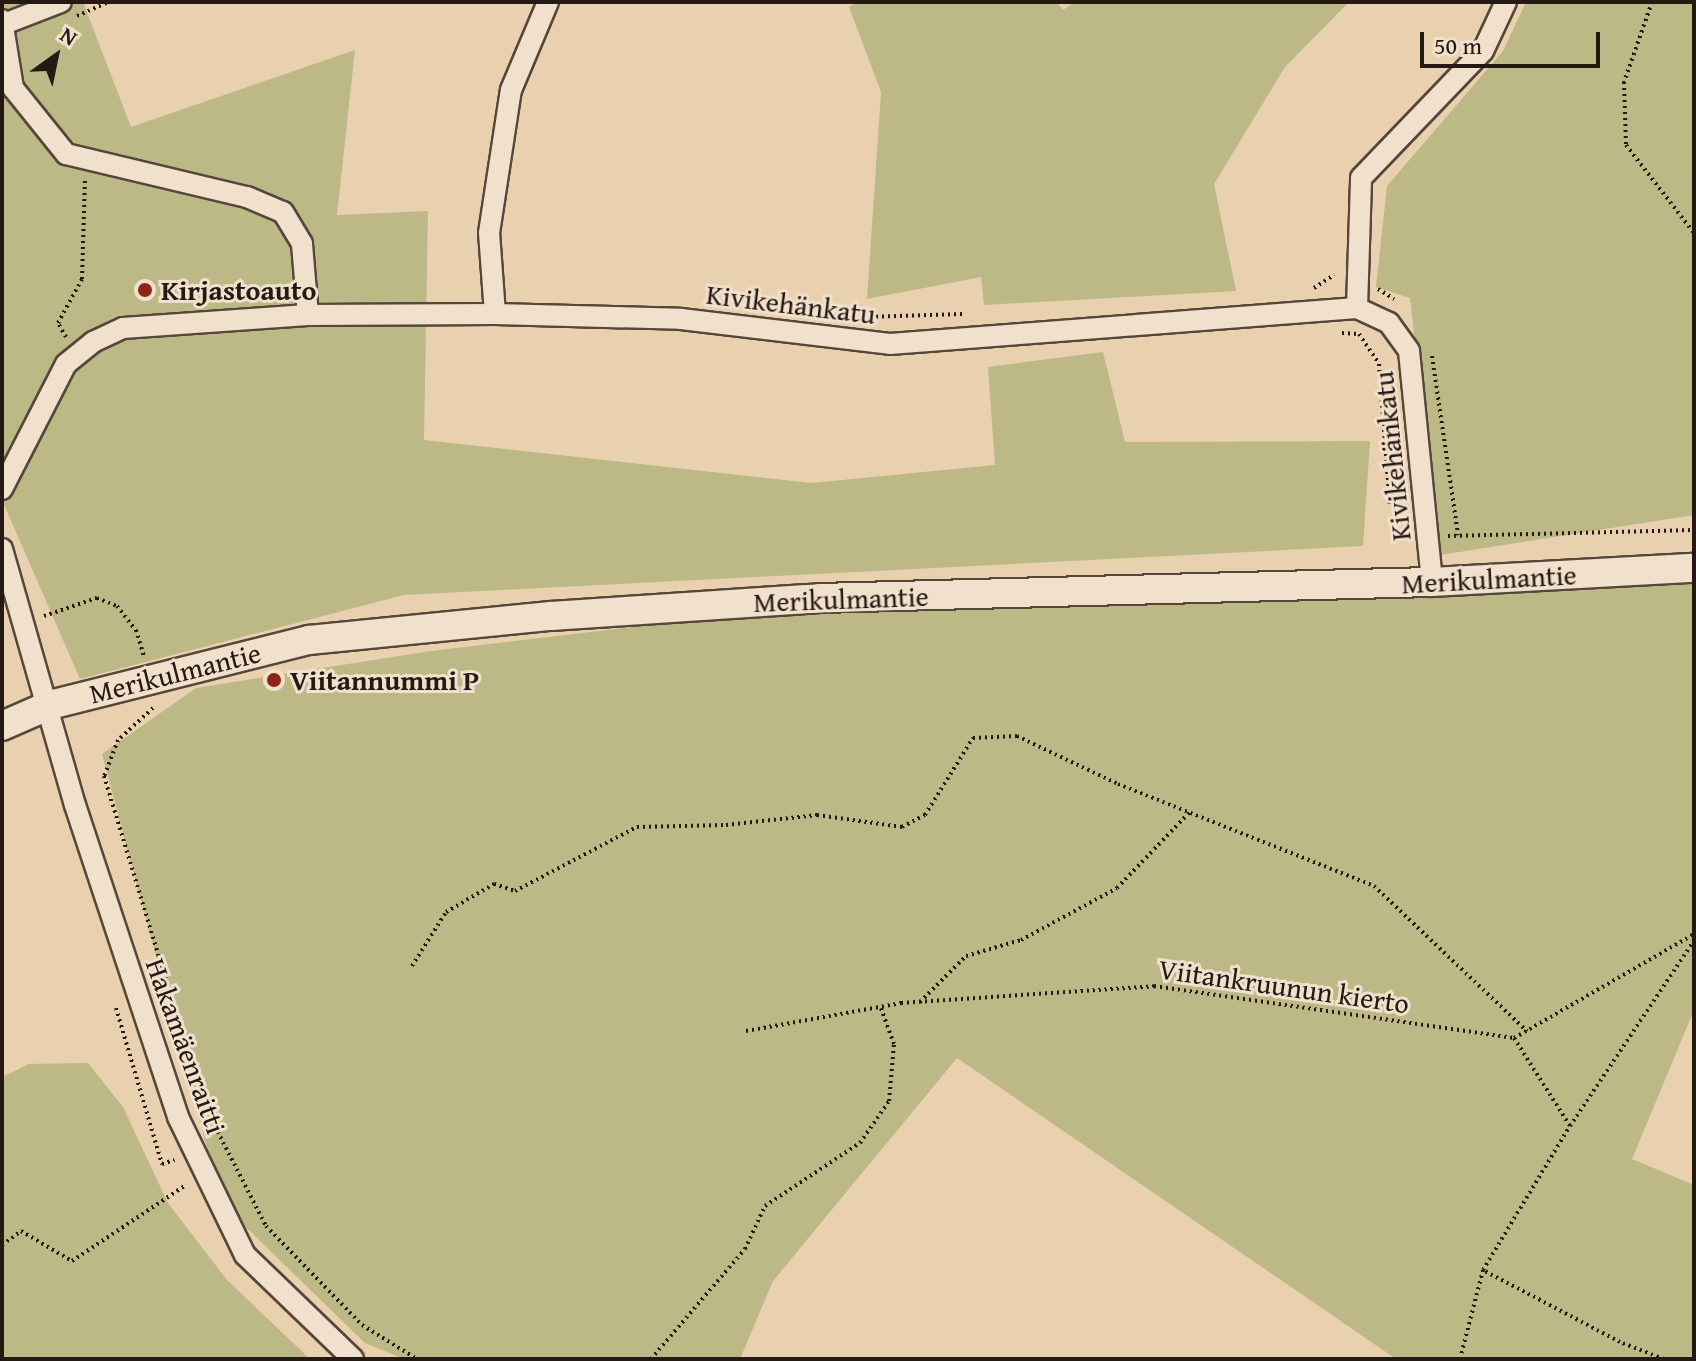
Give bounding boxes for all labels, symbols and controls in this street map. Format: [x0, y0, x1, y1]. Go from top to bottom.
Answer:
north arrow [16, 16, 96, 96]
scale bar [1424, 16, 1604, 66]
text: N [54, 18, 84, 53]
text: 50 m [1434, 28, 1482, 63]
place label: Kirjastoauto [161, 273, 316, 307]
street label: Kivikehänkatu [704, 277, 878, 331]
marker: Kirjastoauto [136, 281, 154, 299]
street label: Kivikehänkatu [1366, 370, 1418, 542]
street label: Merikulmantie [1401, 558, 1577, 600]
street label: Merikulmantie [753, 579, 929, 619]
street label: Merikulmantie [86, 635, 264, 711]
place label: Viitannummi P [290, 663, 479, 697]
marker: Viitannummi P [265, 671, 283, 689]
street label: Viitankruunun kierto [1157, 952, 1411, 1020]
street label: Hakamäenraitti [139, 954, 233, 1138]

